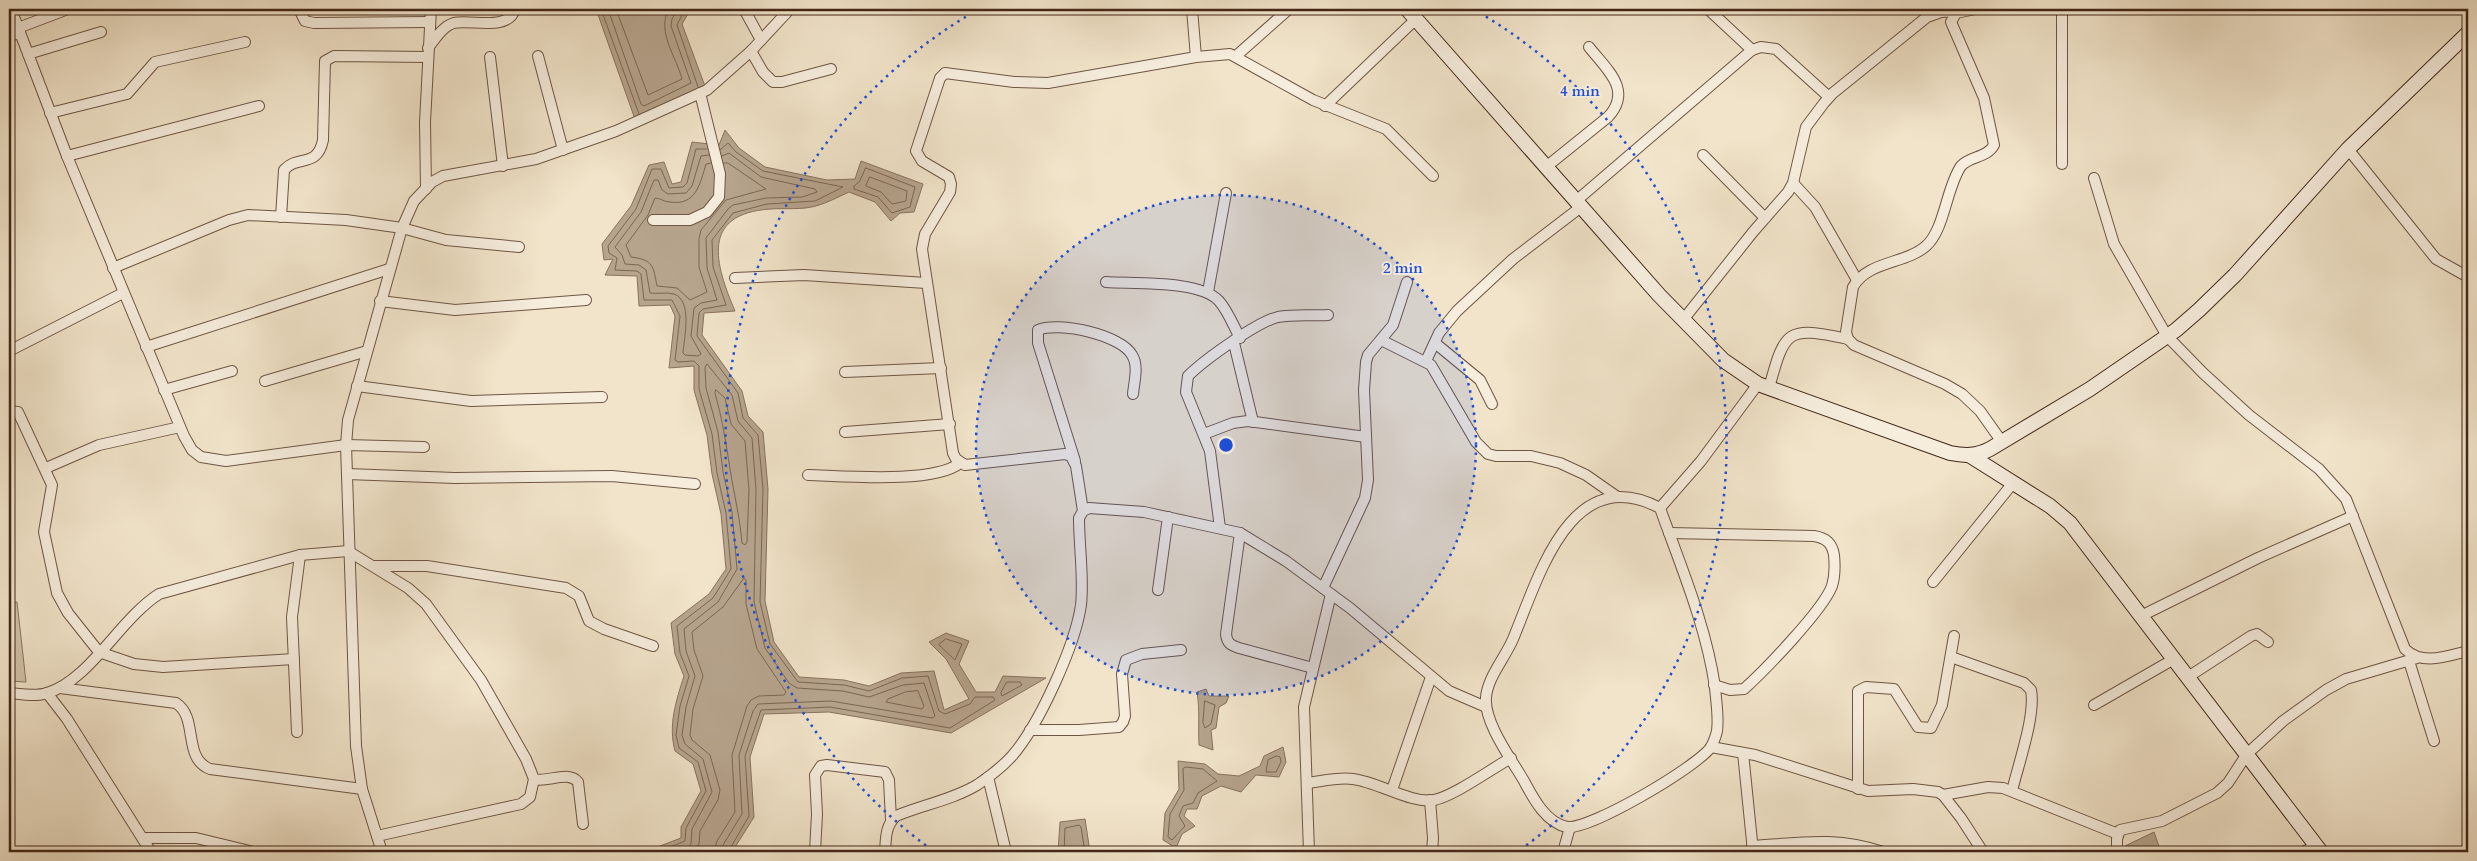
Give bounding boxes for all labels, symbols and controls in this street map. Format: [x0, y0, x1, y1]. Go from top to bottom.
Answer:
text: 4 min [1560, 81, 1600, 101]
text: 2 min [1383, 258, 1423, 278]
centre of rings [1217, 436, 1235, 454]

